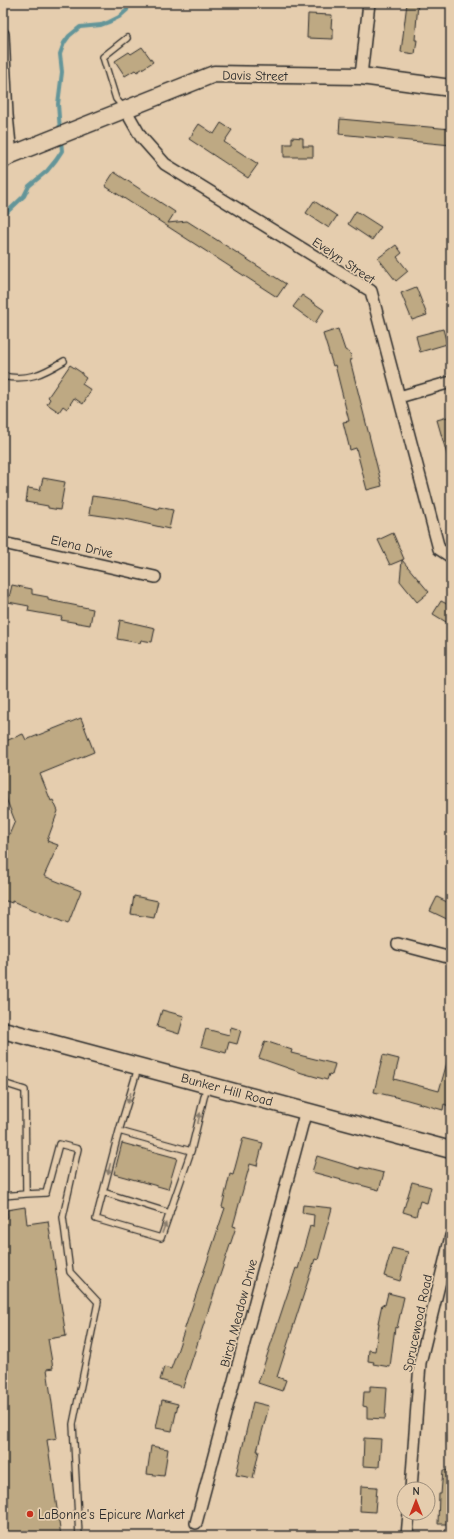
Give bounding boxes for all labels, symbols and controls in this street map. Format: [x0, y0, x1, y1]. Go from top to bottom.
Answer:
street label: Davis Street [222, 67, 289, 84]
street label: Evelyn Street [310, 234, 379, 288]
street label: Elena Drive [49, 532, 115, 561]
street label: Bunker Hill Road [179, 1070, 274, 1109]
one-way arrow [126, 1093, 132, 1105]
one-way arrow [197, 1111, 203, 1124]
one-way arrow [106, 1163, 112, 1175]
one-way arrow [162, 1221, 168, 1233]
street label: Birch Meadow Drive [217, 1257, 260, 1369]
street label: Sprucewood Road [400, 1273, 435, 1373]
north arrow [396, 1481, 436, 1521]
text: N [412, 1485, 420, 1498]
place label: LaBonne's Epicure Market [38, 1507, 186, 1522]
marker: LaBonne's Epicure Market [25, 1509, 35, 1519]

